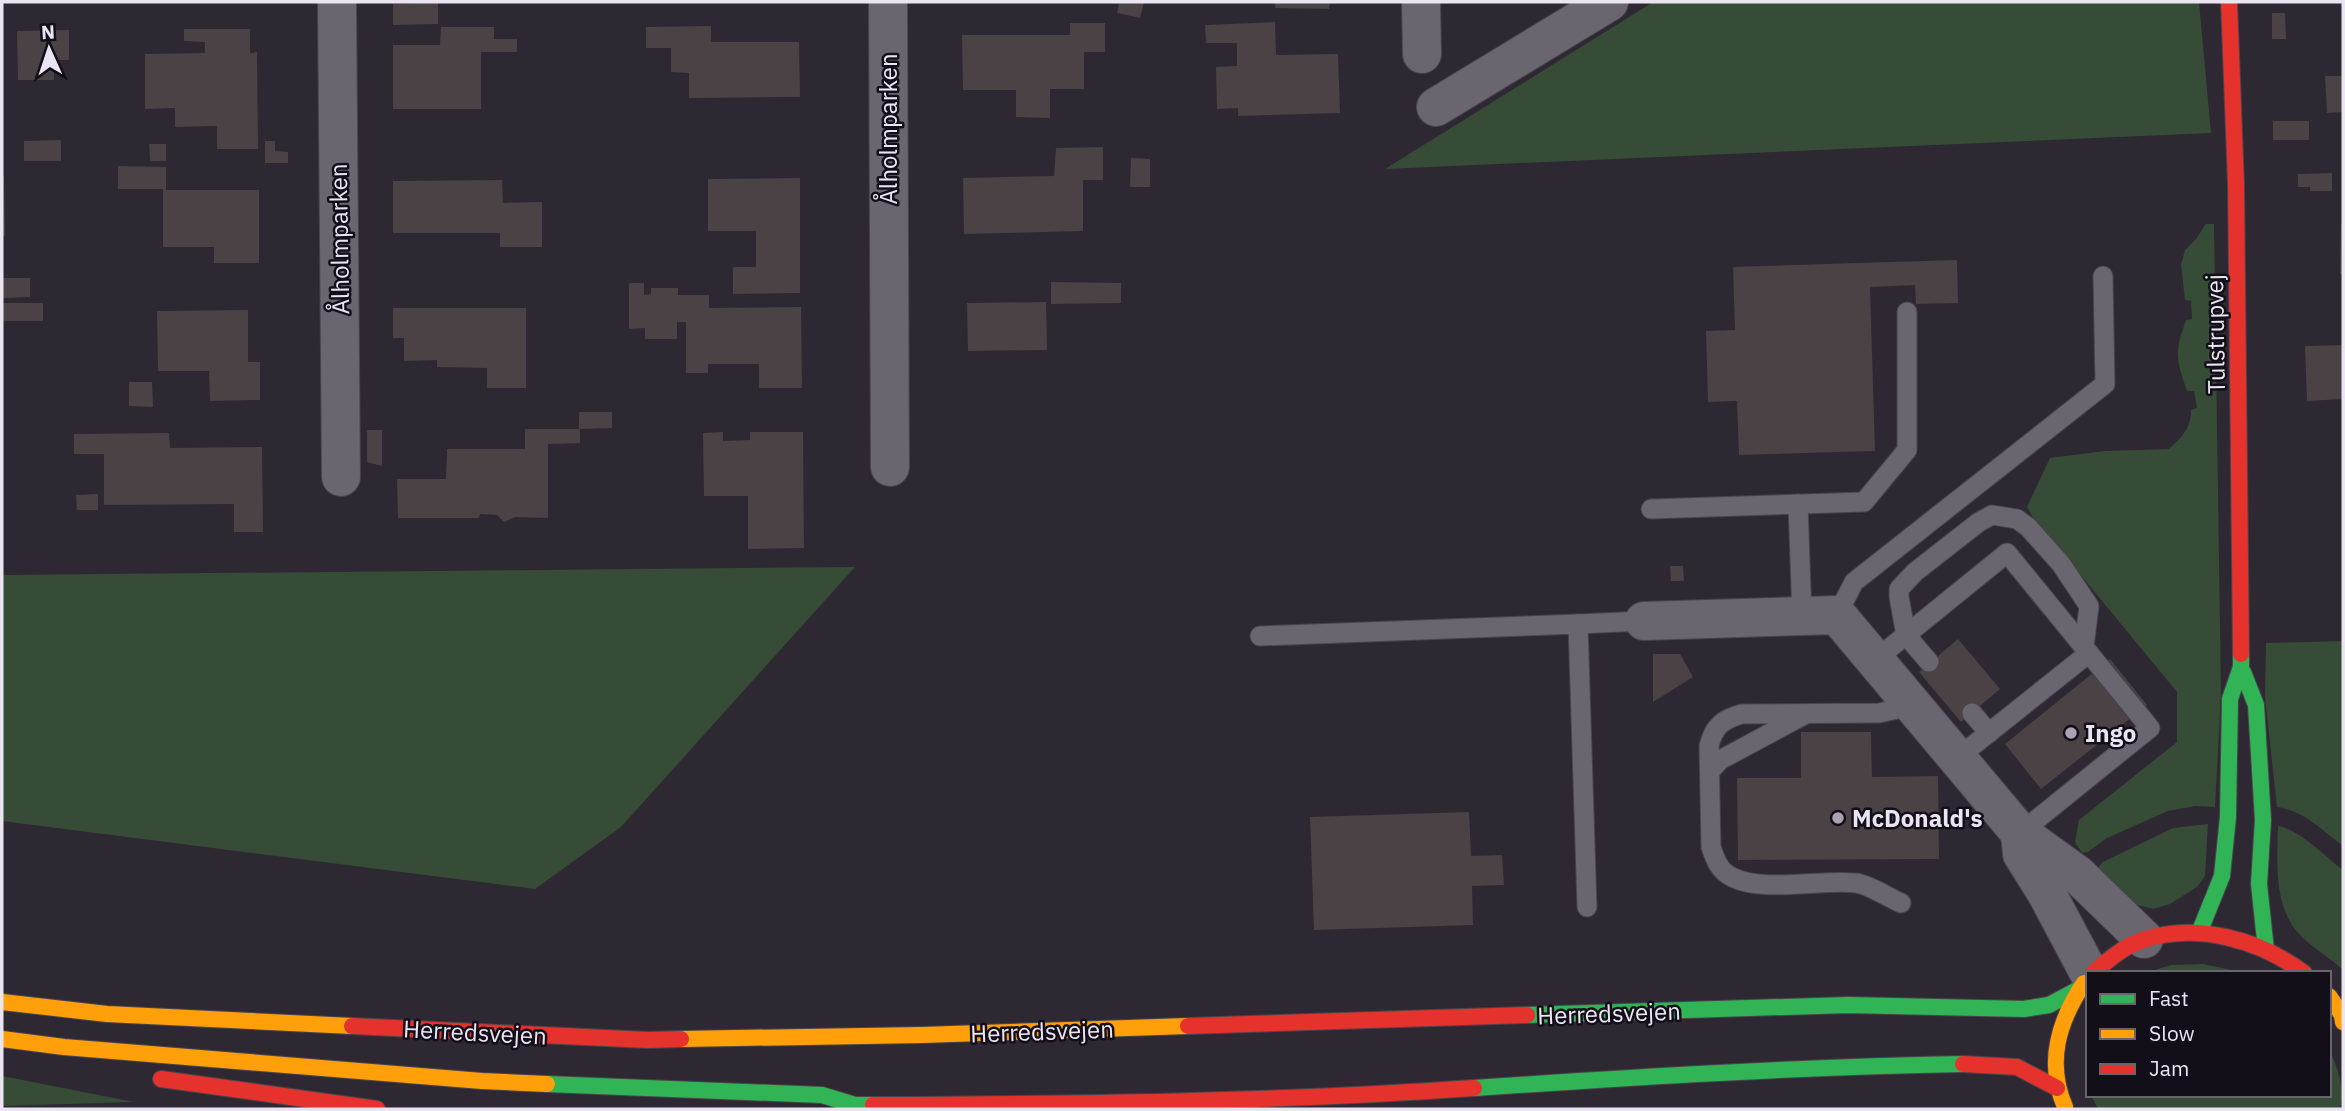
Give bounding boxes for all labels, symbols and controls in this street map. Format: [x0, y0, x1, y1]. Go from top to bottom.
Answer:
north arrow [14, 14, 84, 84]
text: N [41, 20, 56, 44]
street label: Ålholmparken [872, 53, 904, 205]
street label: Ålholmparken [322, 163, 356, 315]
street label: Tulstrupvej [2198, 274, 2232, 394]
place label: Ingo [2085, 717, 2136, 749]
marker: Ingo [2063, 725, 2079, 741]
place label: McDonald's [1852, 802, 1983, 834]
marker: McDonald's [1830, 810, 1846, 826]
legend [2086, 971, 2331, 1097]
text: Fast [2149, 984, 2189, 1012]
street label: Herredsvejen [1537, 995, 1681, 1031]
street label: Herredsvejen [402, 1012, 548, 1052]
street label: Herredsvejen [970, 1013, 1114, 1049]
text: Slow [2149, 1019, 2195, 1047]
text: Jam [2149, 1054, 2189, 1082]

